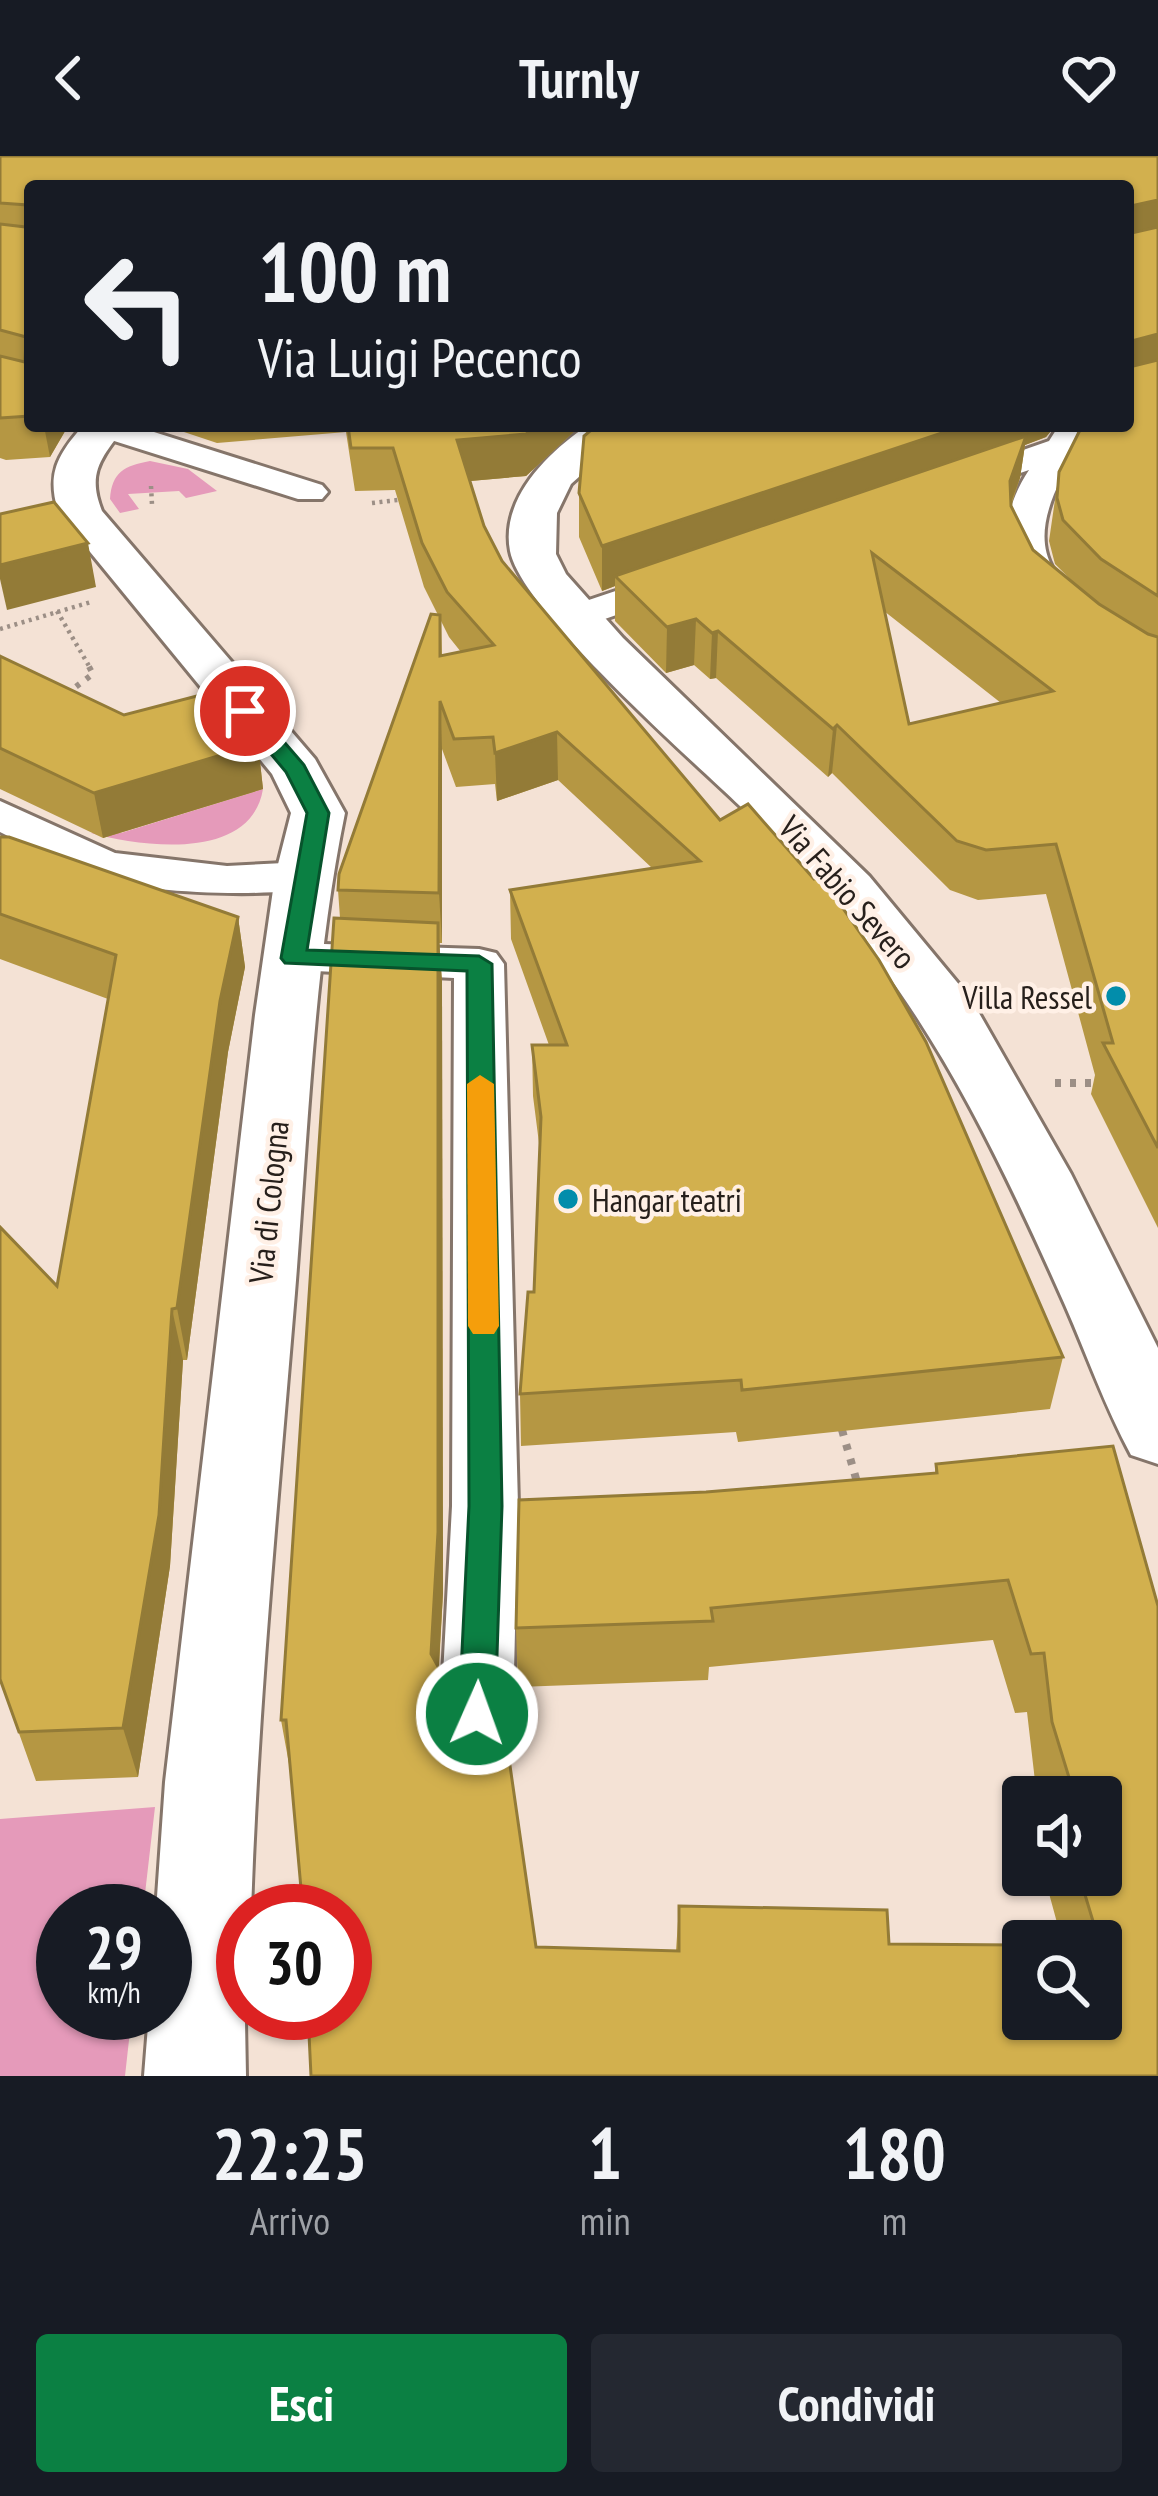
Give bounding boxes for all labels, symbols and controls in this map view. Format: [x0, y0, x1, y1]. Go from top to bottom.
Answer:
text: Turnly [519, 43, 639, 113]
icon: back [36, 45, 102, 111]
icon: heart [1056, 45, 1122, 111]
text: 100 m [258, 216, 451, 325]
icon: left [60, 228, 216, 384]
text: Via Luigi Pecenco [258, 322, 582, 392]
pin [194, 660, 296, 762]
icon: arrive [212, 678, 278, 744]
street label: Via Fabio Severo [769, 806, 926, 977]
place label: Villa Ressel [961, 975, 1092, 1018]
marker: Villa Ressel [1103, 983, 1129, 1009]
street label: Via di Cologna [238, 1118, 298, 1287]
place label: Hangar teatri [592, 1178, 742, 1221]
marker: Hangar teatri [555, 1186, 581, 1212]
position arrow [414, 1651, 540, 1777]
map controls [1002, 1776, 1122, 2040]
button: sound [1002, 1776, 1122, 1896]
speed limit sign: 30 [216, 1884, 372, 2040]
text: 29 [85, 1908, 143, 1986]
button: search [1002, 1920, 1122, 2040]
text: km/h [87, 1972, 141, 2011]
text: 22:25 [212, 2106, 368, 2199]
text: 1 [588, 2106, 622, 2199]
text: 180 [843, 2106, 946, 2199]
text: Arrivo [250, 2195, 330, 2246]
text: min [580, 2195, 631, 2246]
text: m [882, 2195, 907, 2246]
button: Esci [36, 2334, 567, 2472]
button: Condividi [591, 2334, 1122, 2472]

